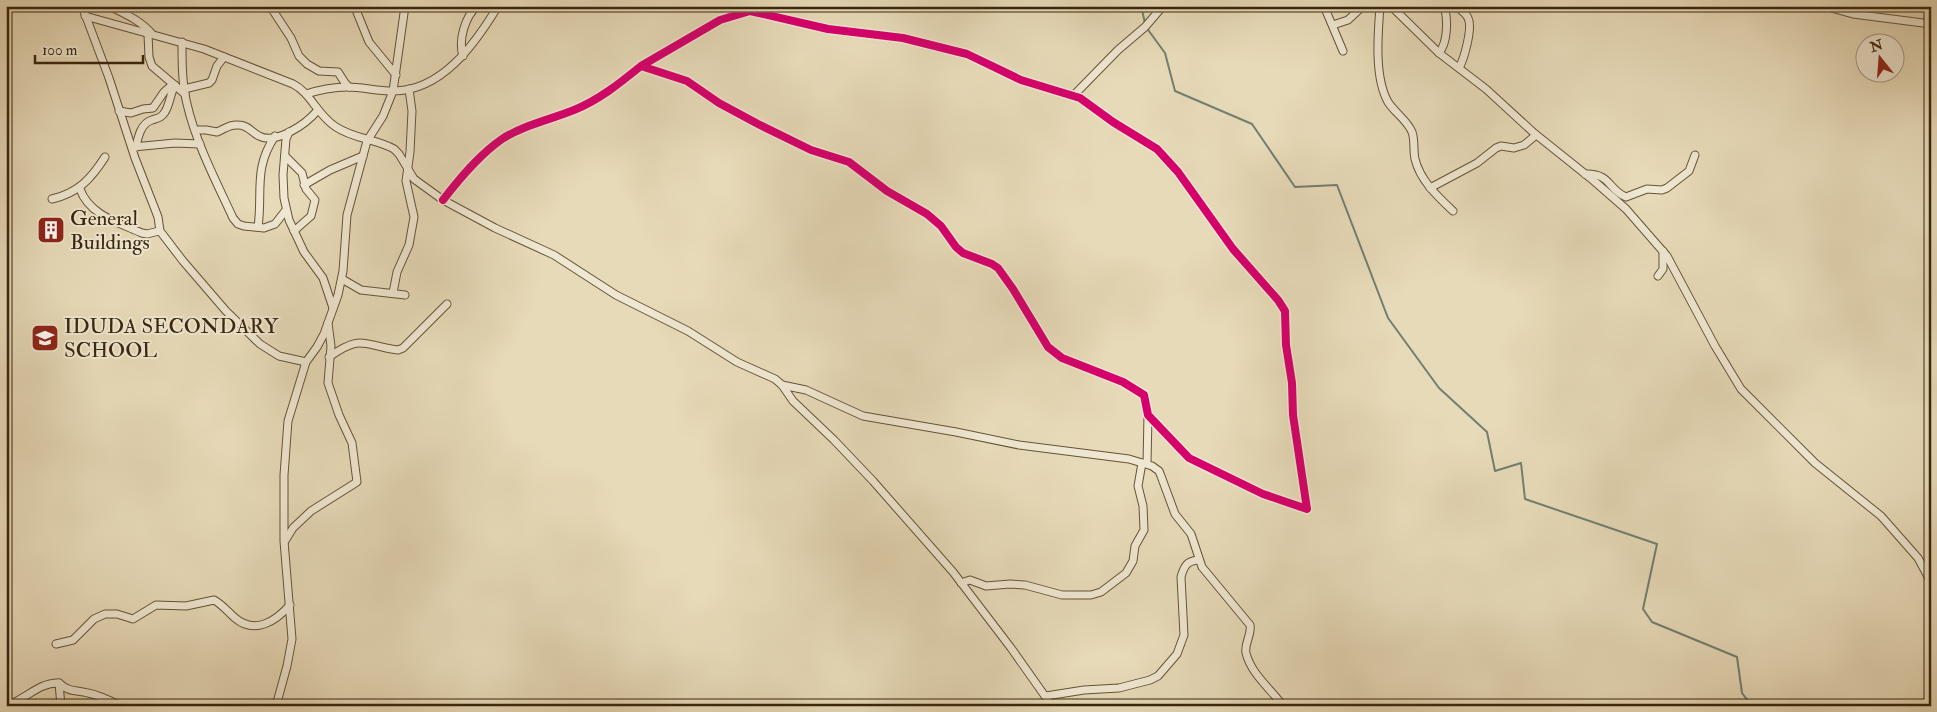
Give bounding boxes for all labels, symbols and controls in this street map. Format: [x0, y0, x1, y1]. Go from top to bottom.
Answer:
scale bar [35, 32, 142, 64]
north arrow [1854, 32, 1904, 82]
text: N [1867, 36, 1885, 56]
text: 100 m [42, 41, 78, 60]
place label: General Buildings [70, 205, 150, 256]
building icon: General Buildings [36, 215, 66, 245]
place label: IDUDA SECONDARY SCHOOL [64, 313, 279, 364]
school or university icon: IDUDA SECONDARY SCHOOL [30, 323, 60, 353]

